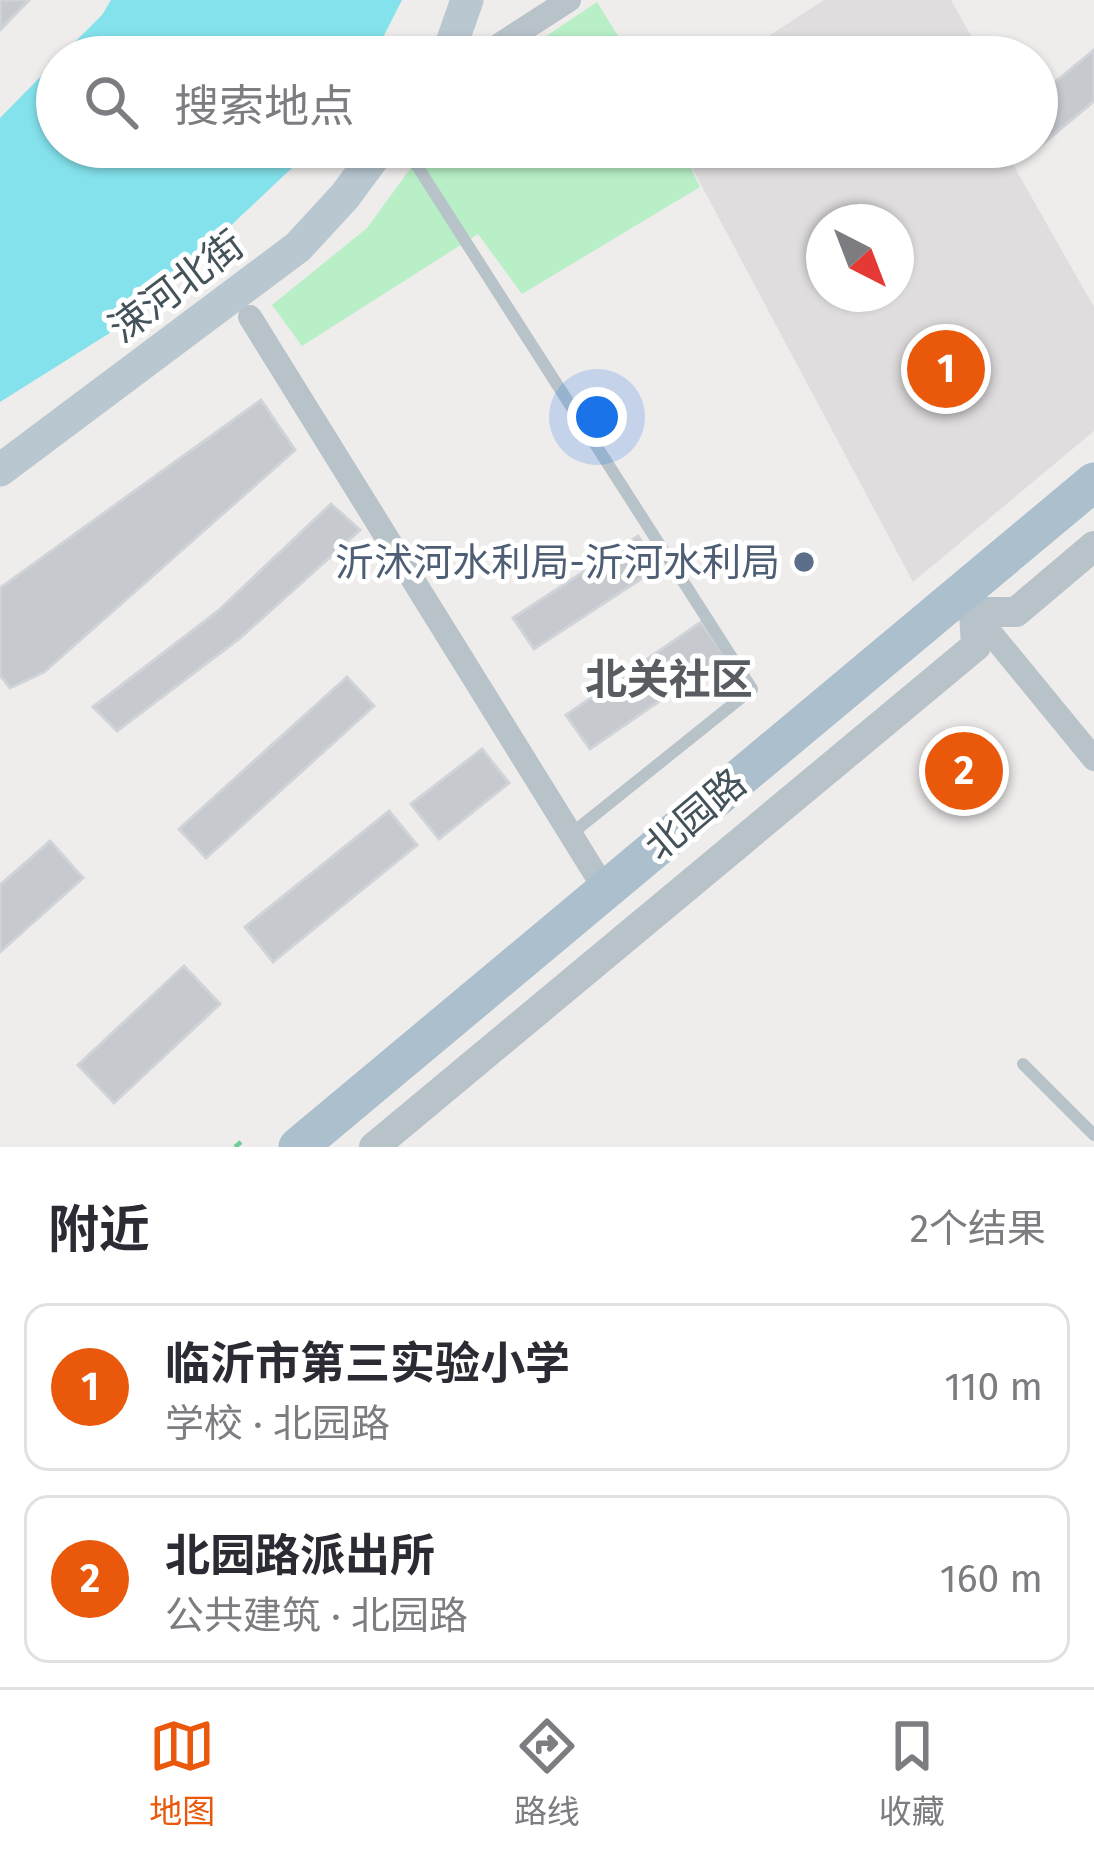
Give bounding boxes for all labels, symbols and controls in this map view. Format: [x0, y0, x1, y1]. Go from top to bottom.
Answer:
search box [36, 36, 1058, 168]
icon: search [78, 69, 144, 135]
text: 搜索地点 [174, 80, 354, 134]
north arrow [806, 204, 914, 312]
street label: 涑河北街 [100, 221, 253, 352]
pin: 1 [907, 324, 985, 414]
your location [567, 387, 627, 447]
place label: 沂沭河水利局-沂河水利局 [335, 540, 780, 586]
marker: 沂沭河水利局-沂河水利局 [791, 549, 817, 575]
district label: 北关社区 [585, 655, 753, 705]
pin: 2 [925, 726, 1003, 816]
street label: 北园路 [636, 760, 755, 870]
text: 附近 [48, 1199, 150, 1261]
text: 2个结果 [910, 1206, 1046, 1252]
text: 临沂市第三实验小学 [165, 1337, 570, 1391]
text: 1 [81, 1364, 99, 1410]
text: 110 m [944, 1364, 1043, 1410]
text: 学校 · 北园路 [165, 1401, 390, 1447]
text: 北园路派出所 [165, 1529, 435, 1583]
text: 2 [80, 1556, 100, 1602]
text: 160 m [940, 1556, 1043, 1602]
text: 公共建筑 · 北园路 [165, 1593, 468, 1639]
tab: 地图 [149, 1713, 215, 1833]
tab: 路线 [514, 1713, 580, 1833]
tab: 收藏 [879, 1713, 945, 1833]

